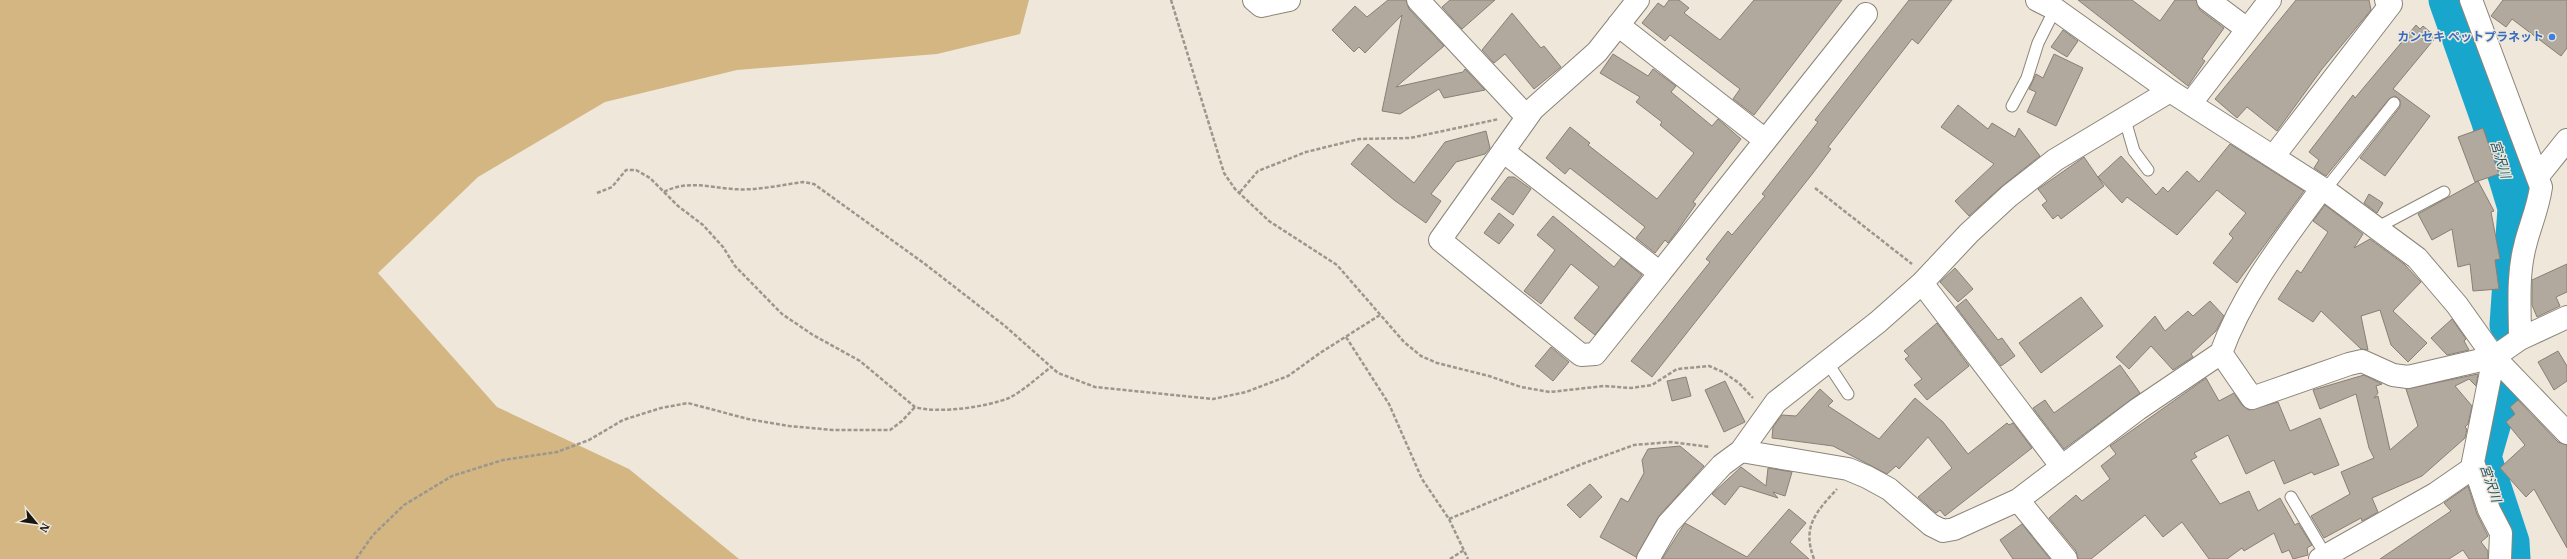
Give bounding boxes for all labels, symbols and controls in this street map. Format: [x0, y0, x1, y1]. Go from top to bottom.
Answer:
place label: カンセキ ペットプラネット [2397, 29, 2544, 44]
marker: カンセキ ペットプラネット [2547, 32, 2557, 42]
water label: 宮沢川 [2487, 138, 2515, 182]
water label: 宮沢川 [2476, 462, 2506, 506]
north arrow [16, 503, 56, 543]
text: N [36, 521, 53, 535]

